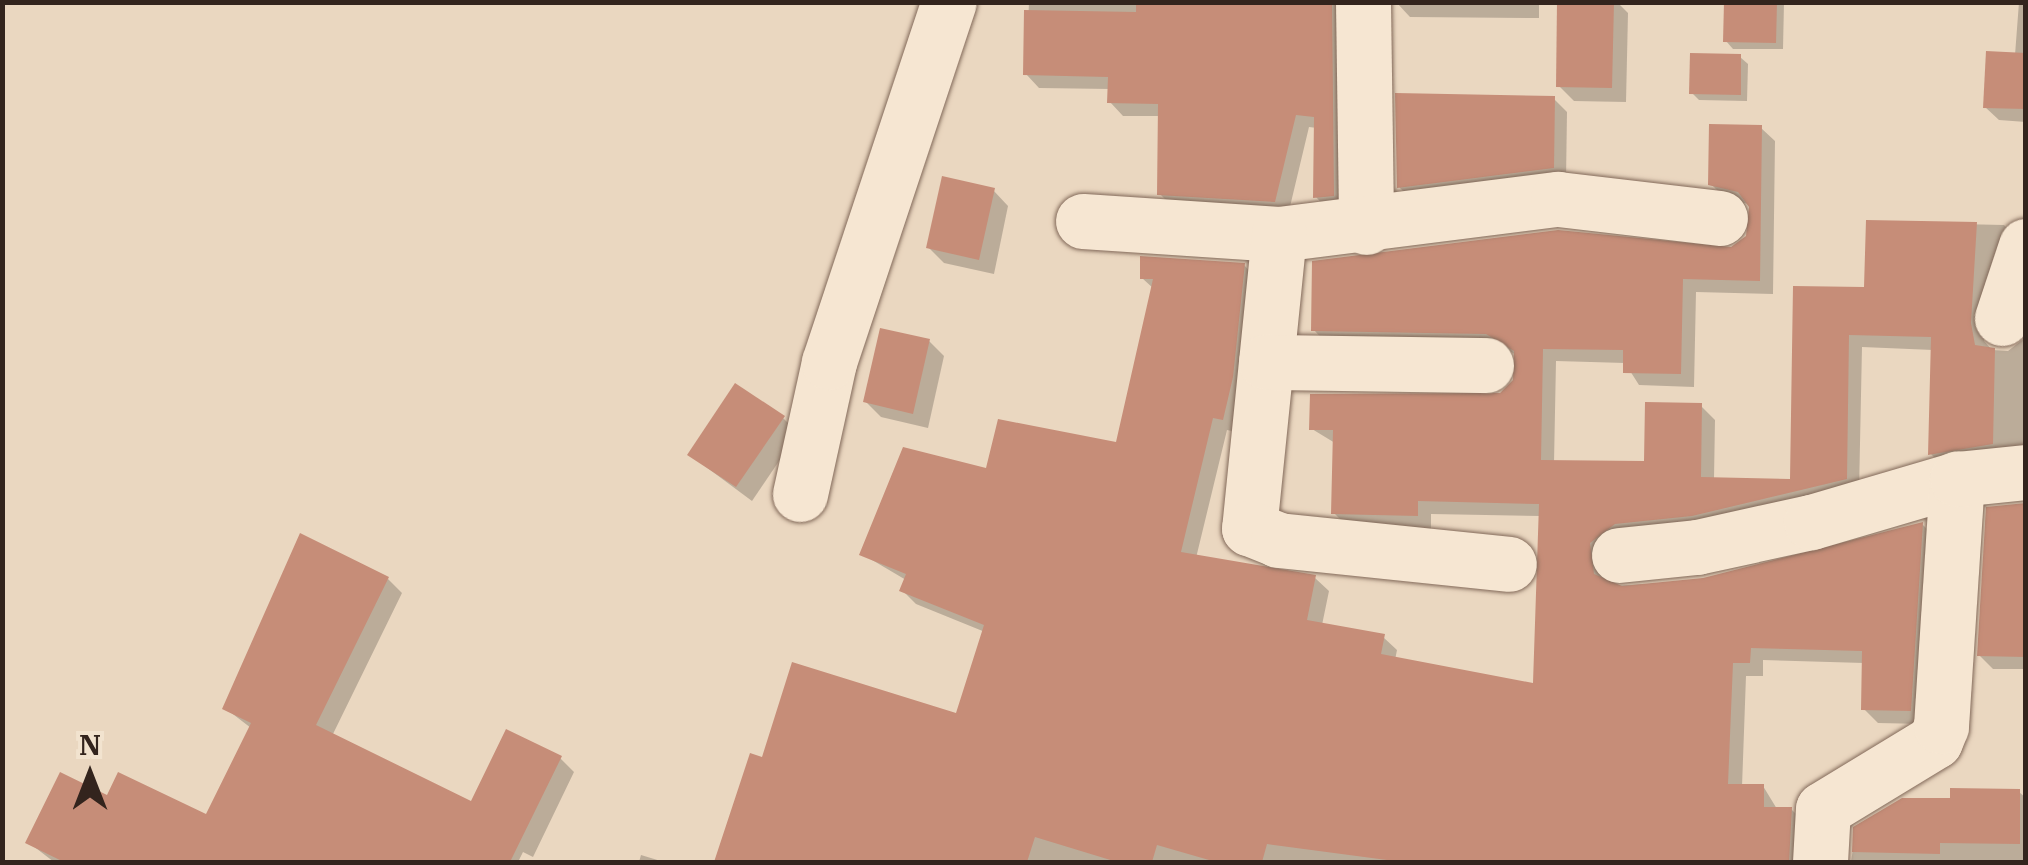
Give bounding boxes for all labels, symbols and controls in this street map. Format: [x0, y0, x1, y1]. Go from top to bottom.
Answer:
north arrow [40, 725, 140, 825]
text: N [79, 726, 101, 763]

